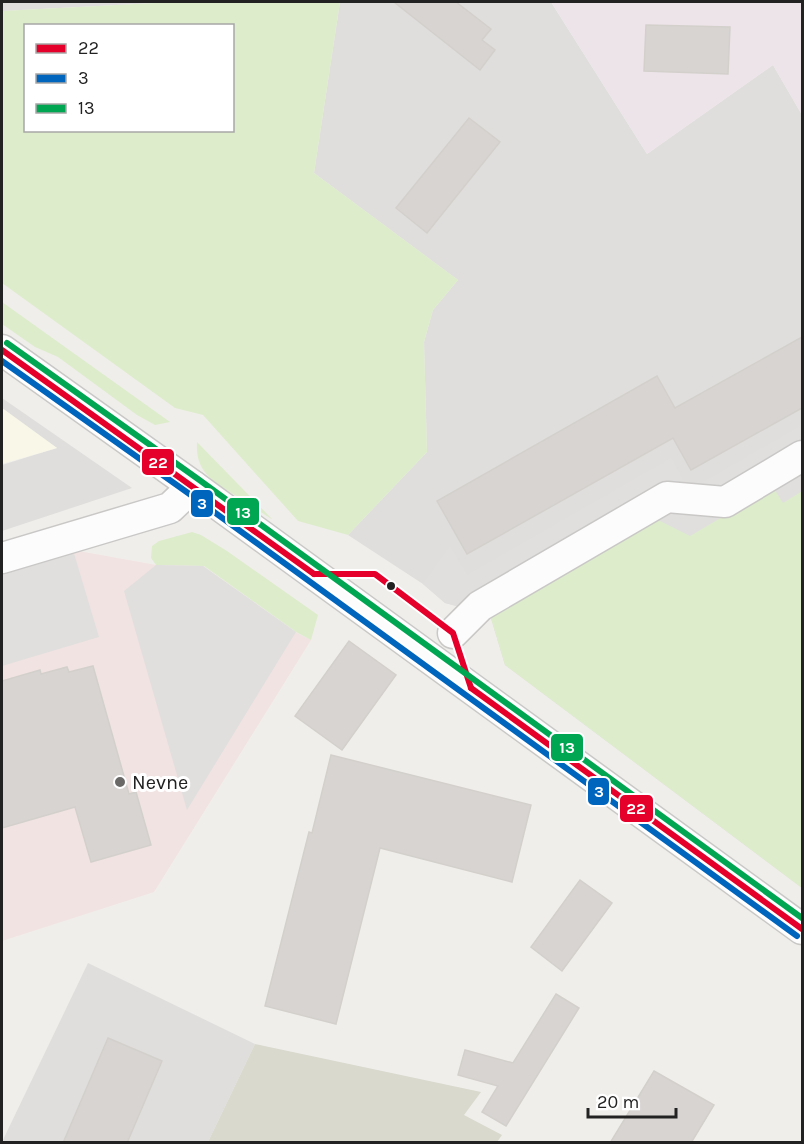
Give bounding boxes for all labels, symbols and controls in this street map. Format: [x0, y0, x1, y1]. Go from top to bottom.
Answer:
legend [24, 24, 234, 132]
text: 22 [78, 37, 99, 59]
text: 3 [78, 67, 89, 89]
text: 13 [78, 97, 95, 119]
line badge: 22 [141, 448, 175, 476]
text: 22 [148, 453, 168, 472]
line badge: 3 [190, 489, 214, 518]
text: 3 [197, 494, 207, 513]
line badge: 13 [226, 497, 260, 526]
text: 13 [235, 503, 251, 522]
unlabelled marker [385, 580, 397, 592]
line badge: 13 [550, 733, 584, 762]
text: 13 [559, 738, 575, 757]
place label: Nevne [132, 771, 188, 794]
marker: Nevne [113, 775, 127, 789]
line badge: 3 [587, 777, 610, 806]
text: 3 [594, 782, 604, 801]
line badge: 22 [619, 794, 654, 823]
text: 22 [626, 799, 646, 818]
scale bar [588, 1081, 676, 1119]
text: 20 m [597, 1091, 639, 1113]

